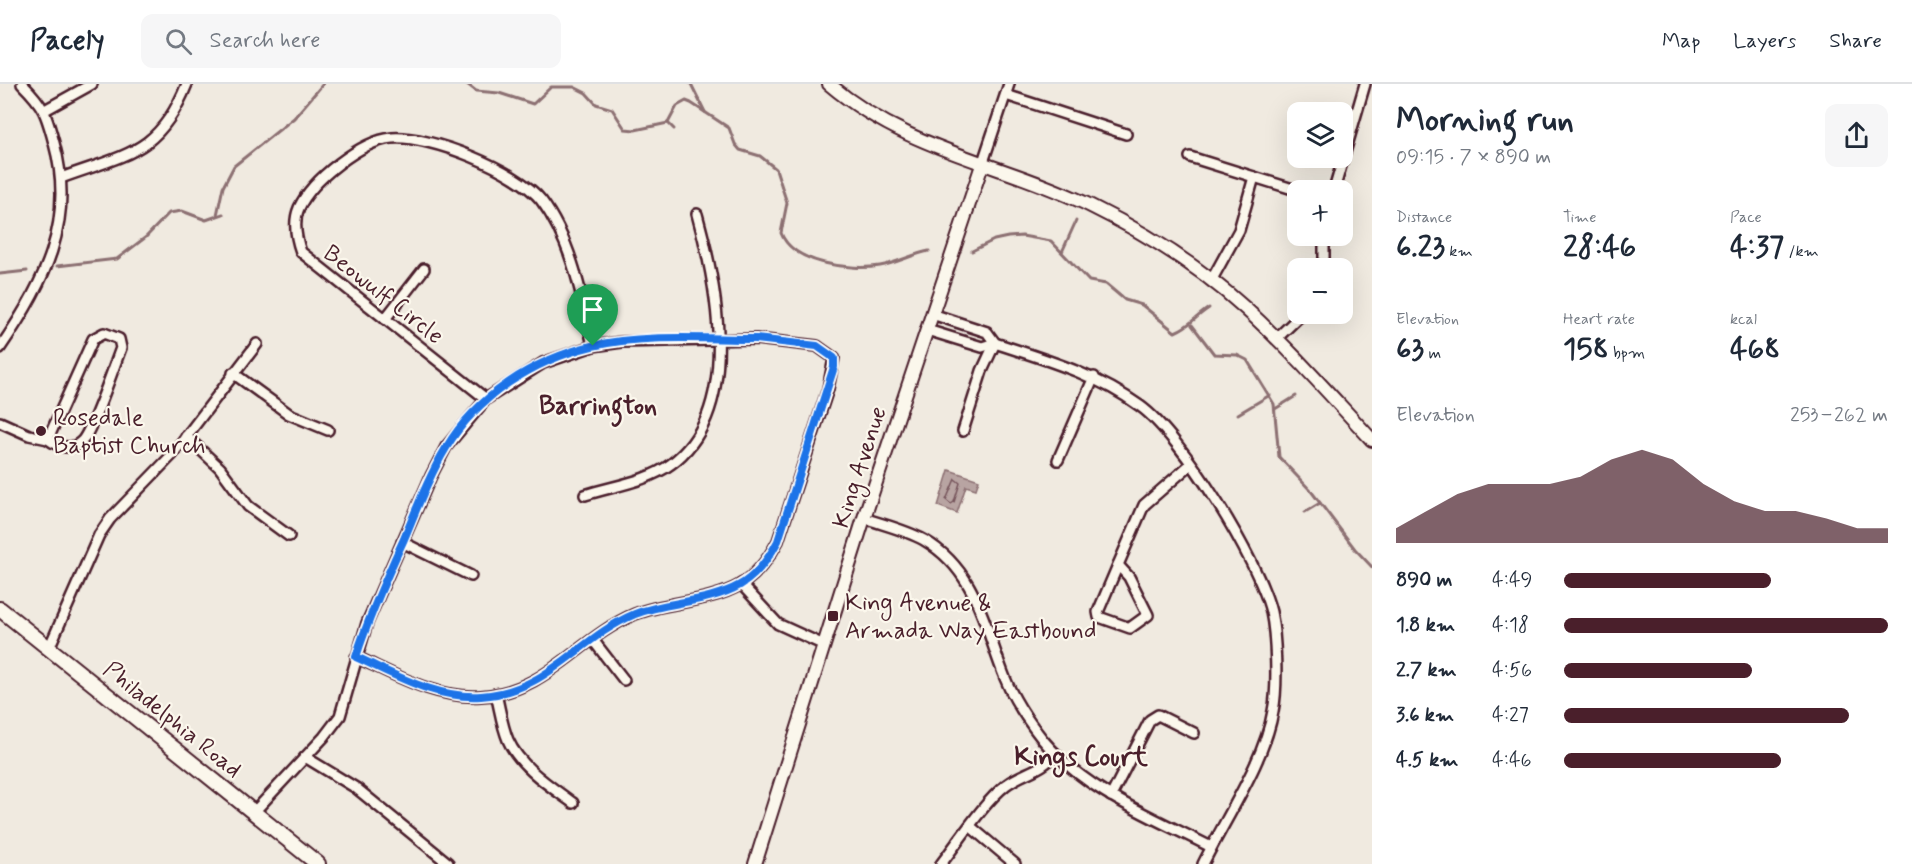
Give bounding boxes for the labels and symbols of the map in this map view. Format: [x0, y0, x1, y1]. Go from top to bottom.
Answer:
street label: Beowulf Circle [317, 238, 450, 352]
pin [567, 284, 618, 346]
district label: Barrington [539, 390, 657, 427]
place label: Rosedale Baptist Church [53, 403, 206, 462]
street label: King Avenue [826, 403, 897, 533]
marker: Rosedale Baptist Church [34, 424, 48, 438]
place label: King Avenue & Armada Way Eastbound [845, 588, 1097, 647]
marker: King Avenue & Armada Way Eastbound [826, 609, 840, 623]
street label: Philadelphia Road [96, 655, 248, 786]
district label: Kings Court [1014, 741, 1148, 778]

